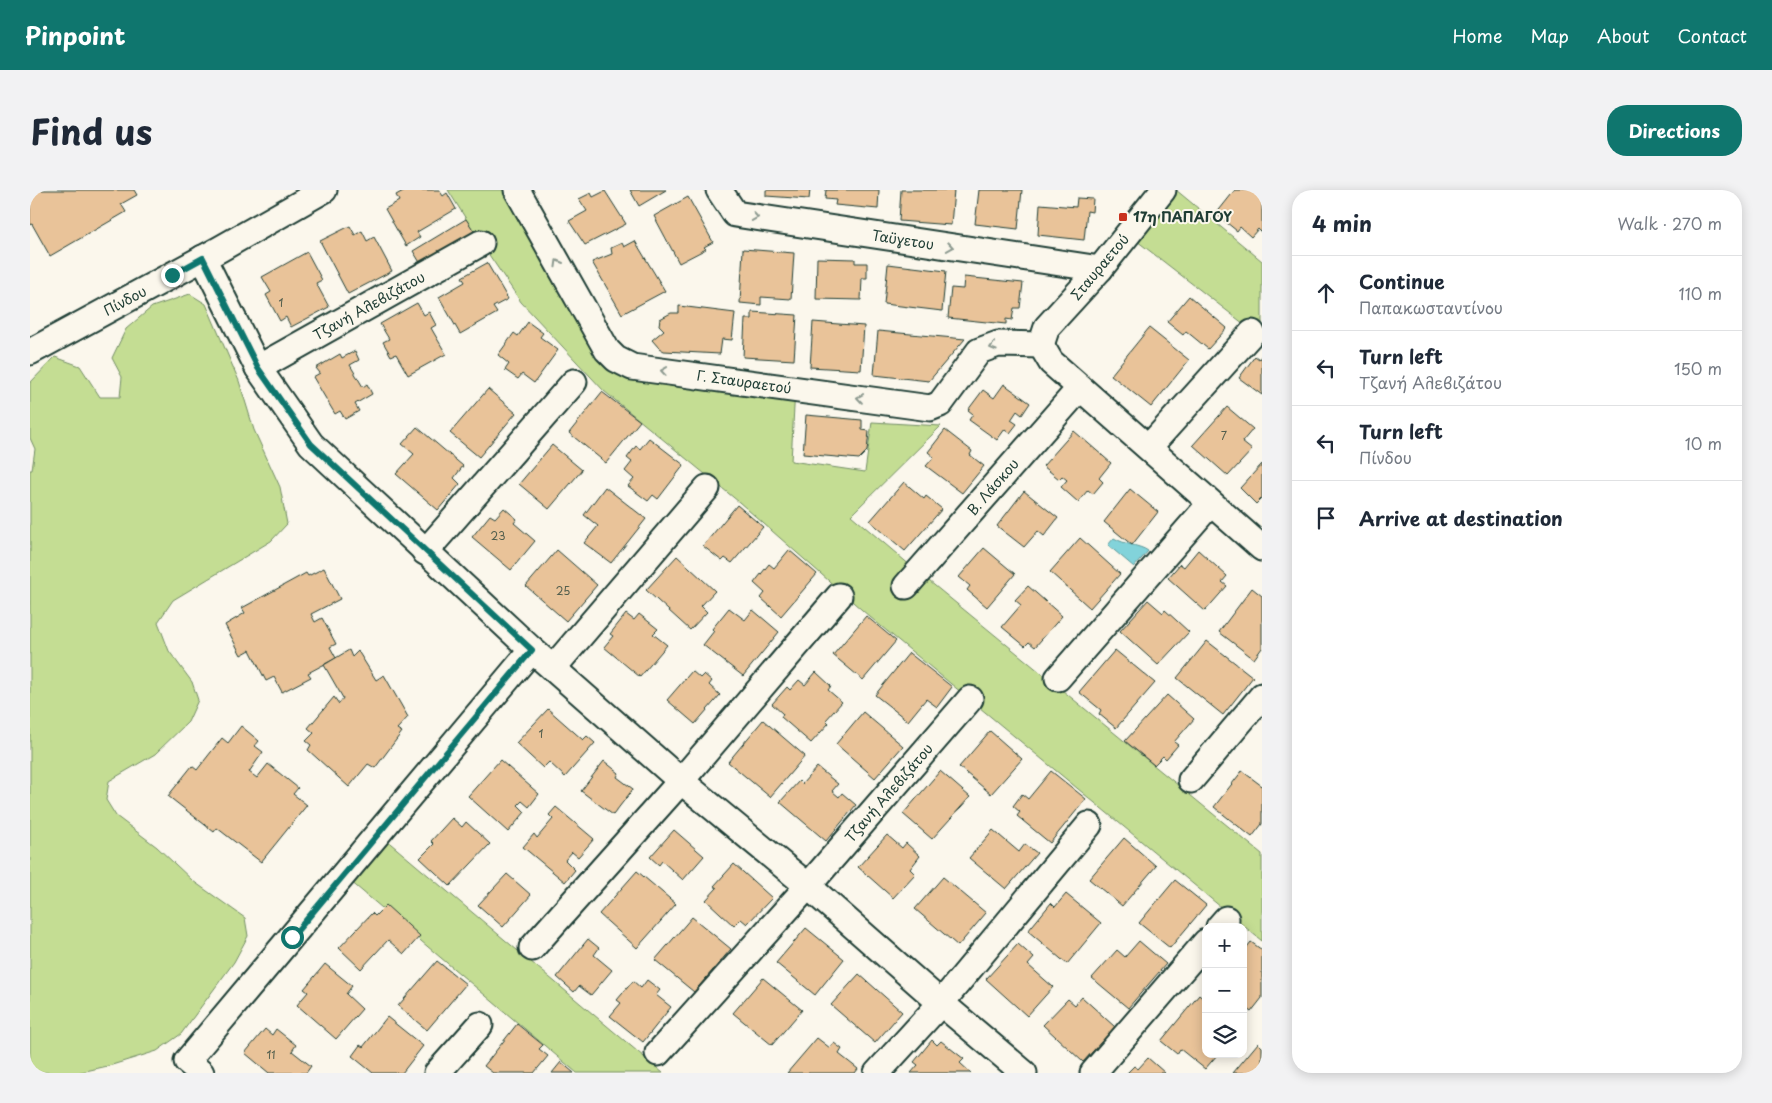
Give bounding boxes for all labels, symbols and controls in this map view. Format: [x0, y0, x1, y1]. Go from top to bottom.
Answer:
text: Pinpoint [25, 17, 126, 53]
text: Home [1452, 22, 1502, 49]
text: Map [1530, 22, 1569, 49]
text: About [1597, 22, 1649, 49]
text: Contact [1677, 22, 1747, 49]
text: Find us [30, 104, 152, 157]
button: Directions [1607, 105, 1742, 156]
place label: 17η ΠΑΠΑΓΟΥ [1133, 206, 1232, 227]
text: 4 min [1312, 207, 1372, 239]
one-way arrow [751, 211, 759, 222]
marker: 17η ΠΑΠΑΓΟΥ [1117, 211, 1129, 223]
text: Walk · 270 m [1618, 211, 1722, 235]
street label: Ταϋγετου [871, 224, 936, 255]
street label: Σταυραετού [1066, 229, 1134, 304]
one-way arrow [946, 241, 954, 251]
one-way arrow [554, 260, 564, 269]
route end [161, 264, 184, 287]
street label: Τζανή Αλεβιζάτου [309, 266, 429, 345]
text: Continue [1359, 267, 1445, 295]
icon: ahead [1312, 279, 1340, 307]
street label: Πίνδου [99, 280, 150, 321]
text: 110 m [1679, 281, 1722, 305]
house number: 1 [279, 294, 284, 311]
text: Παπακωσταντίνου [1359, 295, 1503, 319]
one-way arrow [989, 341, 998, 351]
text: Turn left [1359, 342, 1443, 370]
icon: left [1312, 354, 1340, 382]
text: 150 m [1674, 356, 1722, 380]
street label: Γ. Σταυραετού [695, 364, 793, 399]
one-way arrow [660, 366, 668, 377]
text: Τζανή Αλεβιζάτου [1359, 370, 1502, 394]
one-way arrow [855, 394, 864, 404]
text: Turn left [1359, 417, 1443, 445]
house number: 7 [1221, 427, 1227, 444]
icon: left [1312, 429, 1340, 457]
text: 10 m [1685, 431, 1722, 455]
text: Πίνδου [1359, 445, 1412, 469]
street label: Β. Λάσκου [962, 453, 1023, 520]
icon: arrive [1312, 504, 1340, 532]
text: Arrive at destination [1359, 504, 1563, 532]
house number: 23 [491, 527, 505, 544]
house number: 25 [556, 582, 570, 599]
house number: 1 [539, 725, 544, 742]
street label: Τζανή Αλεβιζάτου [840, 739, 938, 847]
map controls [1202, 923, 1247, 1058]
button: + [1202, 923, 1247, 968]
route start [281, 926, 304, 949]
button: − [1202, 968, 1247, 1013]
button: layers [1202, 1013, 1247, 1058]
house number: 11 [266, 1046, 276, 1063]

